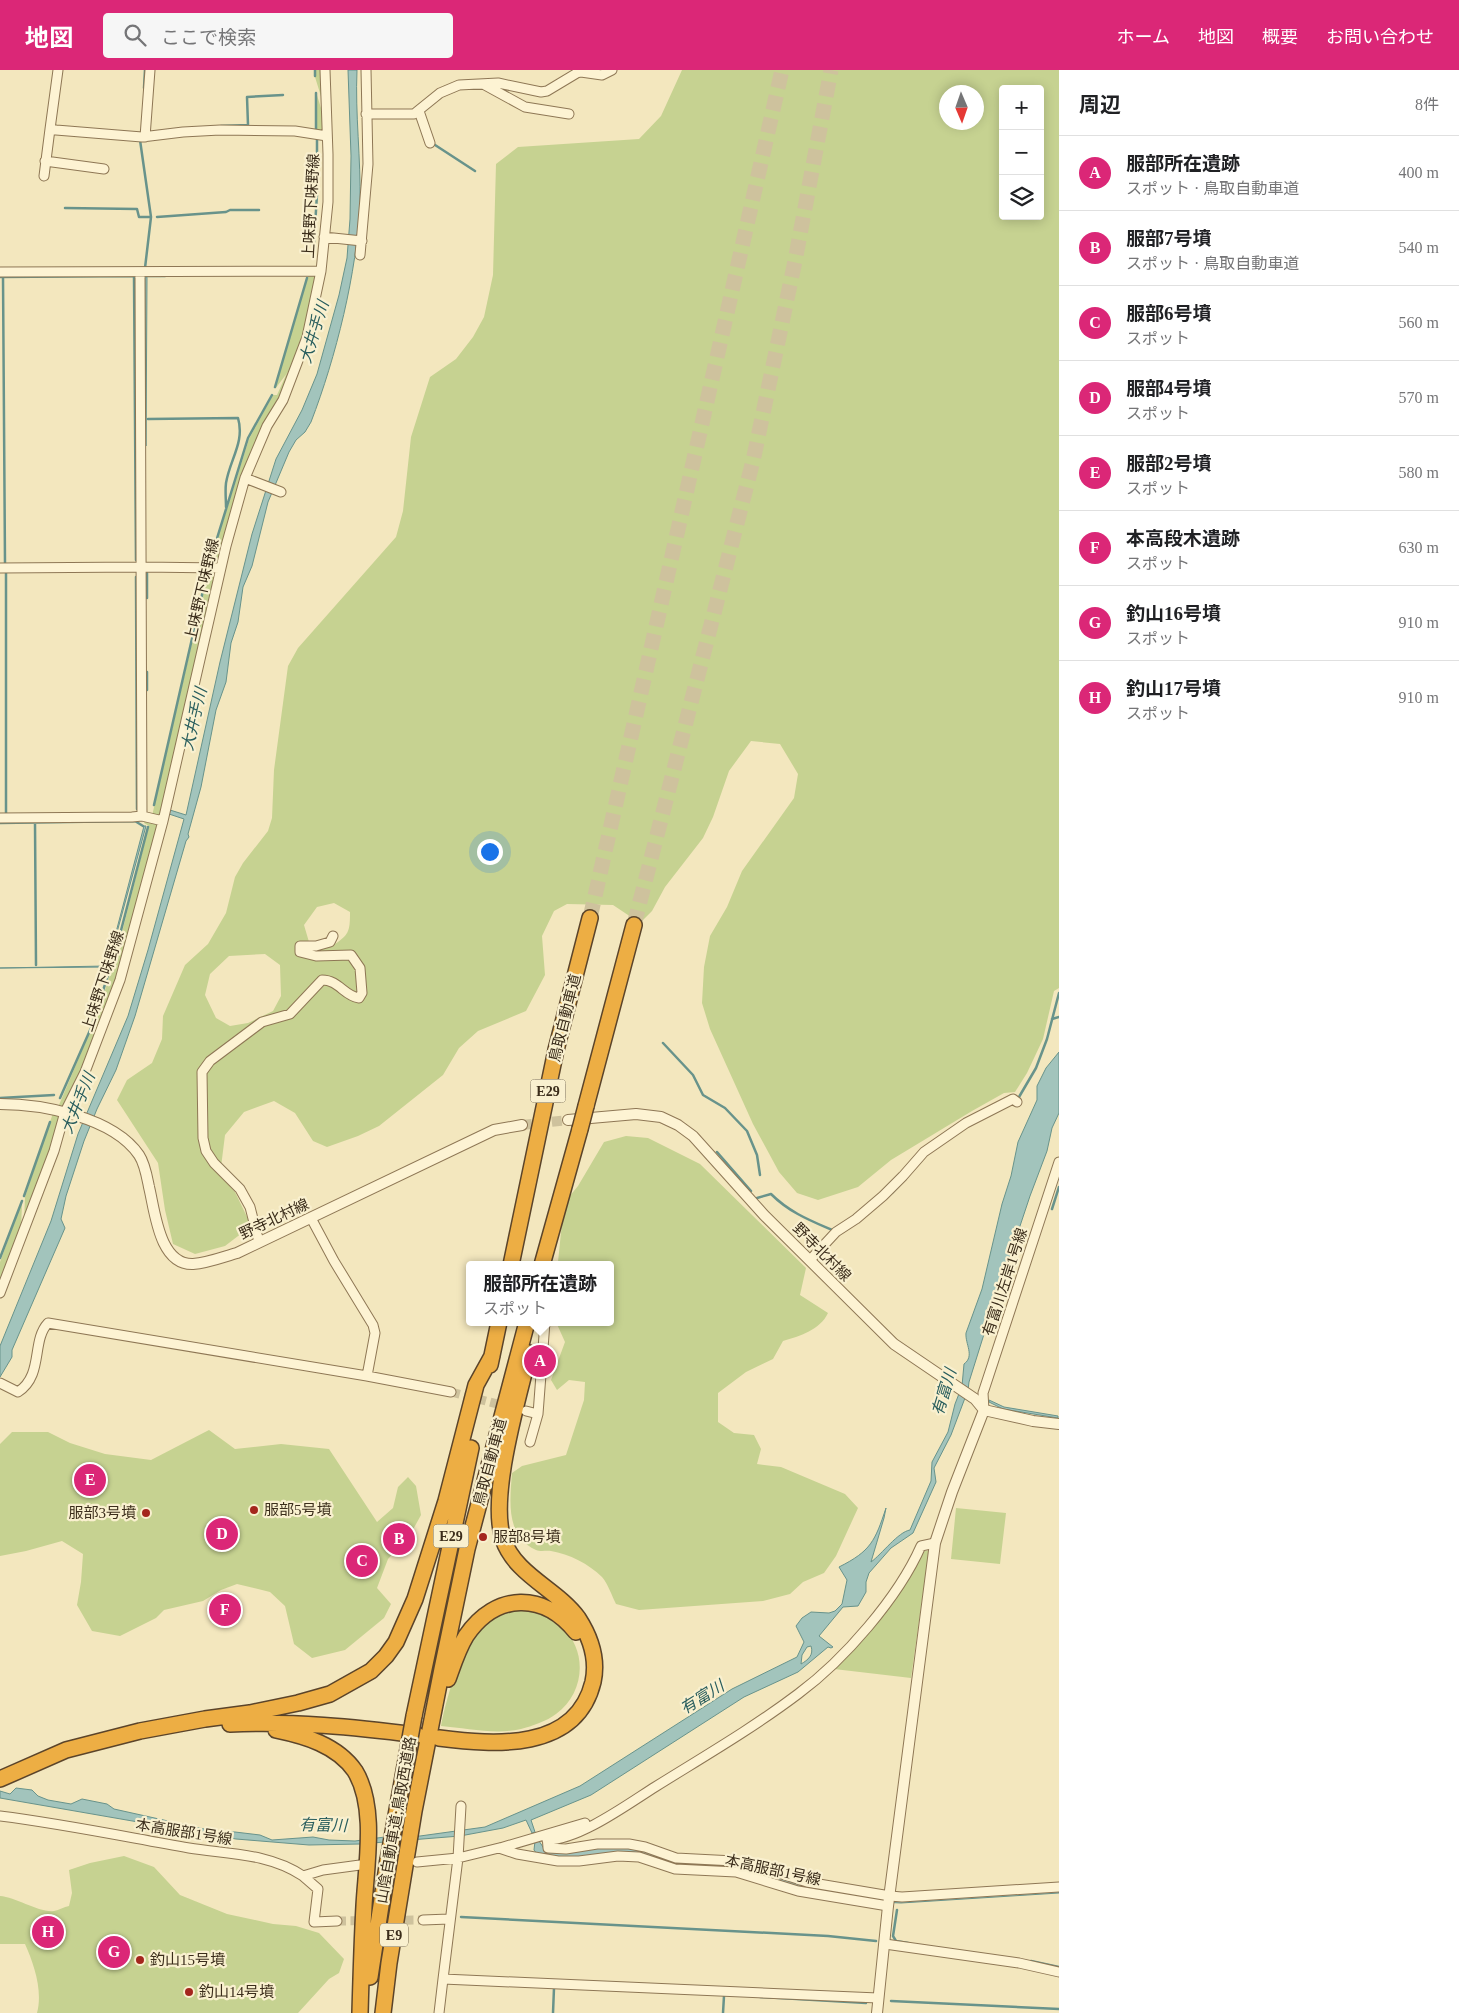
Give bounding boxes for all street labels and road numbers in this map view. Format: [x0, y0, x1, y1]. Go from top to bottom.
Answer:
street label: 上味野下味野線 [300, 153, 322, 259]
street label: 上味野下味野線 [182, 537, 222, 643]
street label: 上味野下味野線 [79, 929, 127, 1033]
street label: 鳥取自動車道 [546, 972, 584, 1064]
road number: E29 [530, 1079, 566, 1102]
street label: 野寺北村線 [236, 1195, 311, 1242]
street label: 野寺北村線 [790, 1219, 855, 1284]
street label: 有富川左岸1号線 [980, 1226, 1030, 1338]
street label: 鳥取自動車道 [471, 1416, 509, 1508]
road number: E29 [434, 1524, 468, 1548]
street label: 山陰自動車道;鳥取西道路 [373, 1735, 419, 1905]
street label: 本高服部1号線 [135, 1816, 233, 1848]
street label: 本高服部1号線 [724, 1852, 822, 1888]
road number: E9 [380, 1924, 408, 1946]

